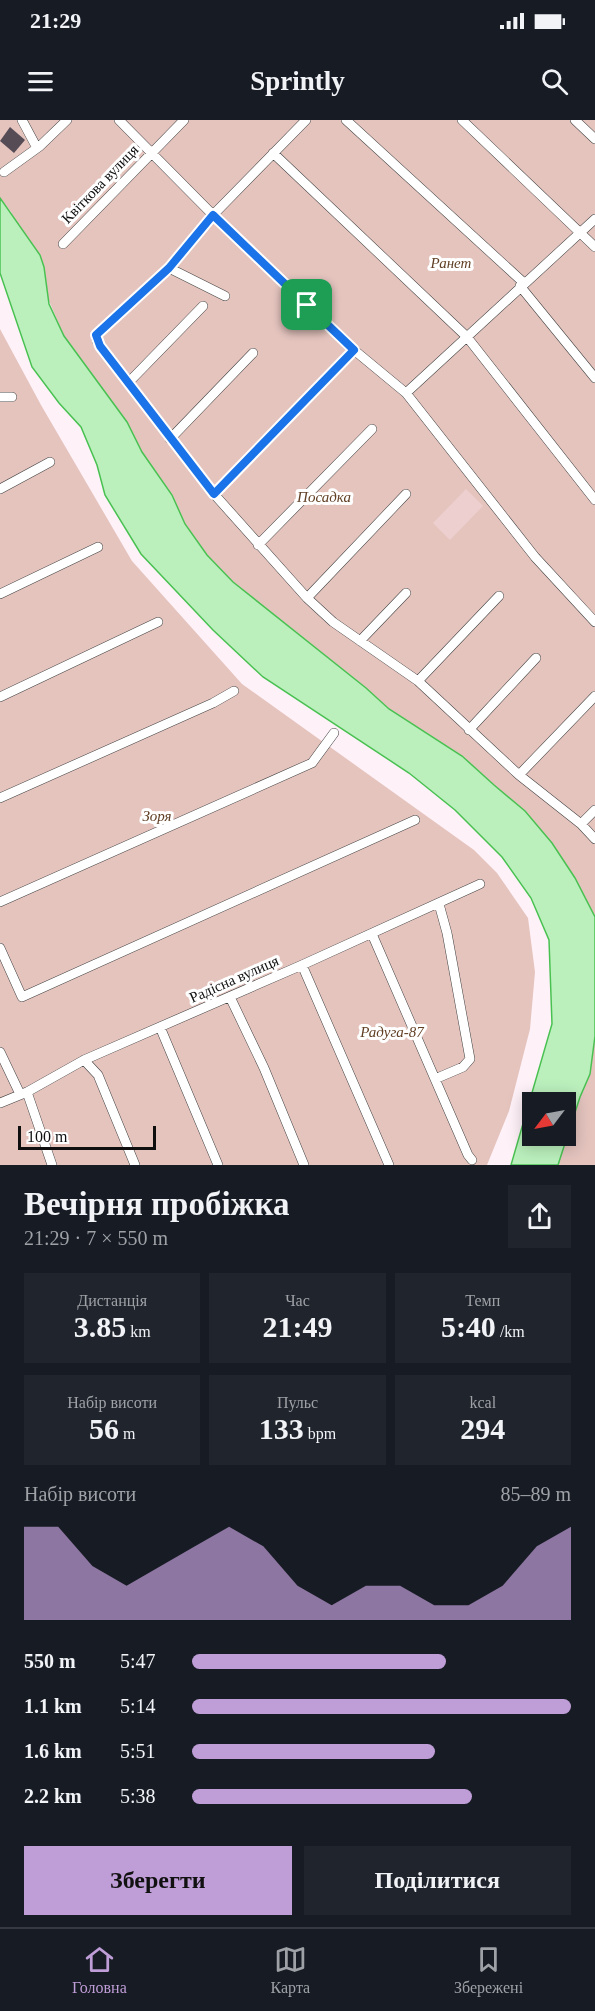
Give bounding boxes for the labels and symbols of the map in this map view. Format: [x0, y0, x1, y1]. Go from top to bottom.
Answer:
street label: Квіткова вулиця [58, 141, 142, 227]
park label: Ранет [430, 255, 472, 271]
pin [281, 279, 332, 330]
park label: Посадка [296, 489, 351, 505]
park label: Зоря [142, 808, 172, 824]
street label: Радісна вулиця [187, 952, 281, 1006]
park label: Радуга-87 [359, 1024, 425, 1040]
north arrow [522, 1092, 576, 1146]
scale bar [18, 1123, 156, 1150]

